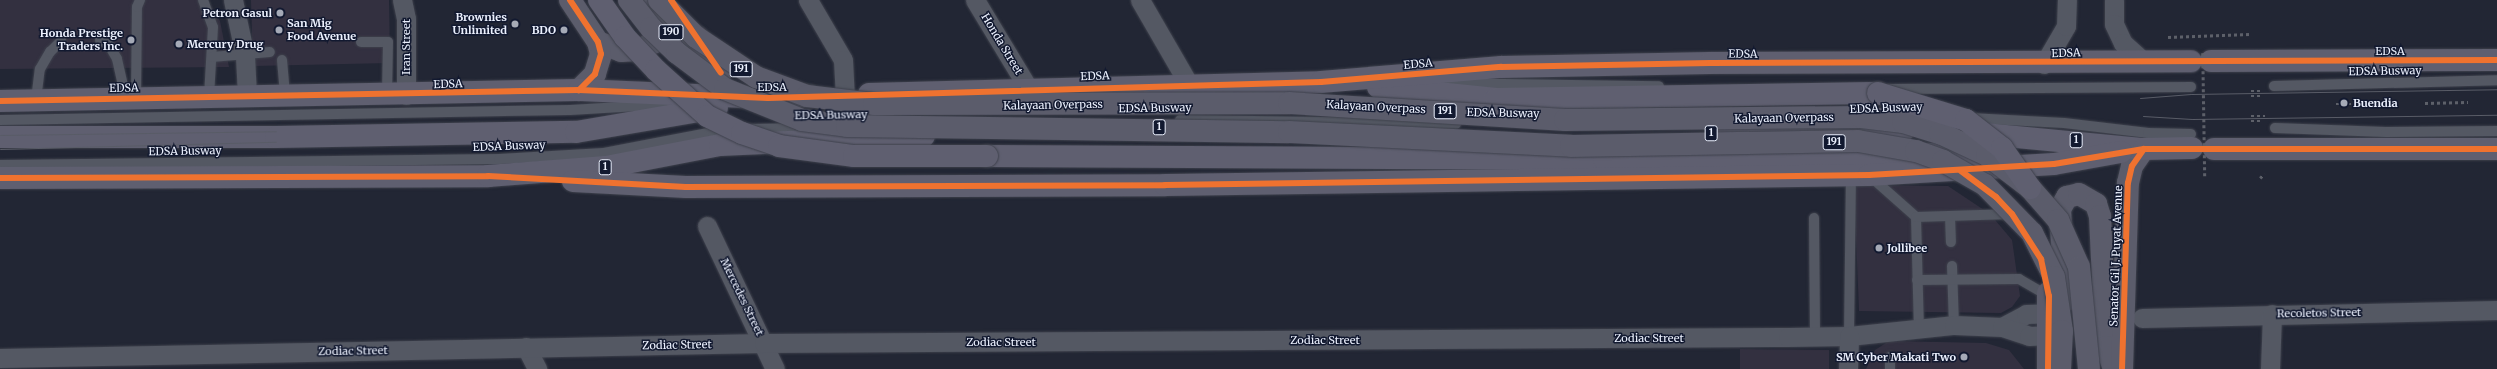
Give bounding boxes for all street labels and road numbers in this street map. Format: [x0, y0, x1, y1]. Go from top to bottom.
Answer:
street label: Honda Street [979, 11, 1025, 77]
street label: Iran Street [399, 19, 413, 75]
road number: 190 [658, 24, 684, 40]
street label: EDSA [2375, 44, 2405, 58]
street label: EDSA [2051, 46, 2081, 60]
street label: EDSA [1728, 47, 1758, 61]
street label: EDSA [1403, 56, 1433, 72]
road number: 191 [729, 61, 753, 77]
street label: EDSA Busway [2348, 64, 2422, 78]
street label: EDSA [1080, 69, 1110, 83]
street label: EDSA [433, 77, 463, 91]
street label: EDSA [757, 80, 787, 94]
street label: EDSA [109, 81, 139, 95]
street label: Kalayaan Overpass [1003, 98, 1103, 112]
street label: Kalayaan Overpass [1326, 98, 1426, 116]
street label: EDSA Busway [1849, 100, 1923, 116]
street label: EDSA Busway [1118, 101, 1192, 115]
road number: 191 [1433, 103, 1457, 119]
street label: EDSA Busway [1466, 106, 1540, 120]
street label: EDSA Busway [794, 108, 868, 122]
street label: Kalayaan Overpass [1734, 111, 1834, 125]
road number: 1 [1152, 119, 1166, 135]
road number: 1 [1704, 125, 1718, 141]
road number: 1 [2069, 132, 2083, 148]
road number: 191 [1822, 134, 1846, 150]
street label: EDSA Busway [472, 138, 546, 154]
street label: EDSA Busway [148, 144, 222, 158]
road number: 1 [598, 159, 612, 175]
street label: Senator Gil J. Puyat Avenue [2107, 185, 2125, 327]
street label: Mercedes Street [718, 256, 766, 338]
street label: Recoletos Street [2277, 306, 2361, 320]
street label: Zodiac Street [1614, 331, 1684, 345]
street label: Zodiac Street [1290, 333, 1360, 347]
street label: Zodiac Street [966, 335, 1036, 349]
street label: Zodiac Street [642, 338, 712, 352]
street label: Zodiac Street [318, 344, 388, 358]

